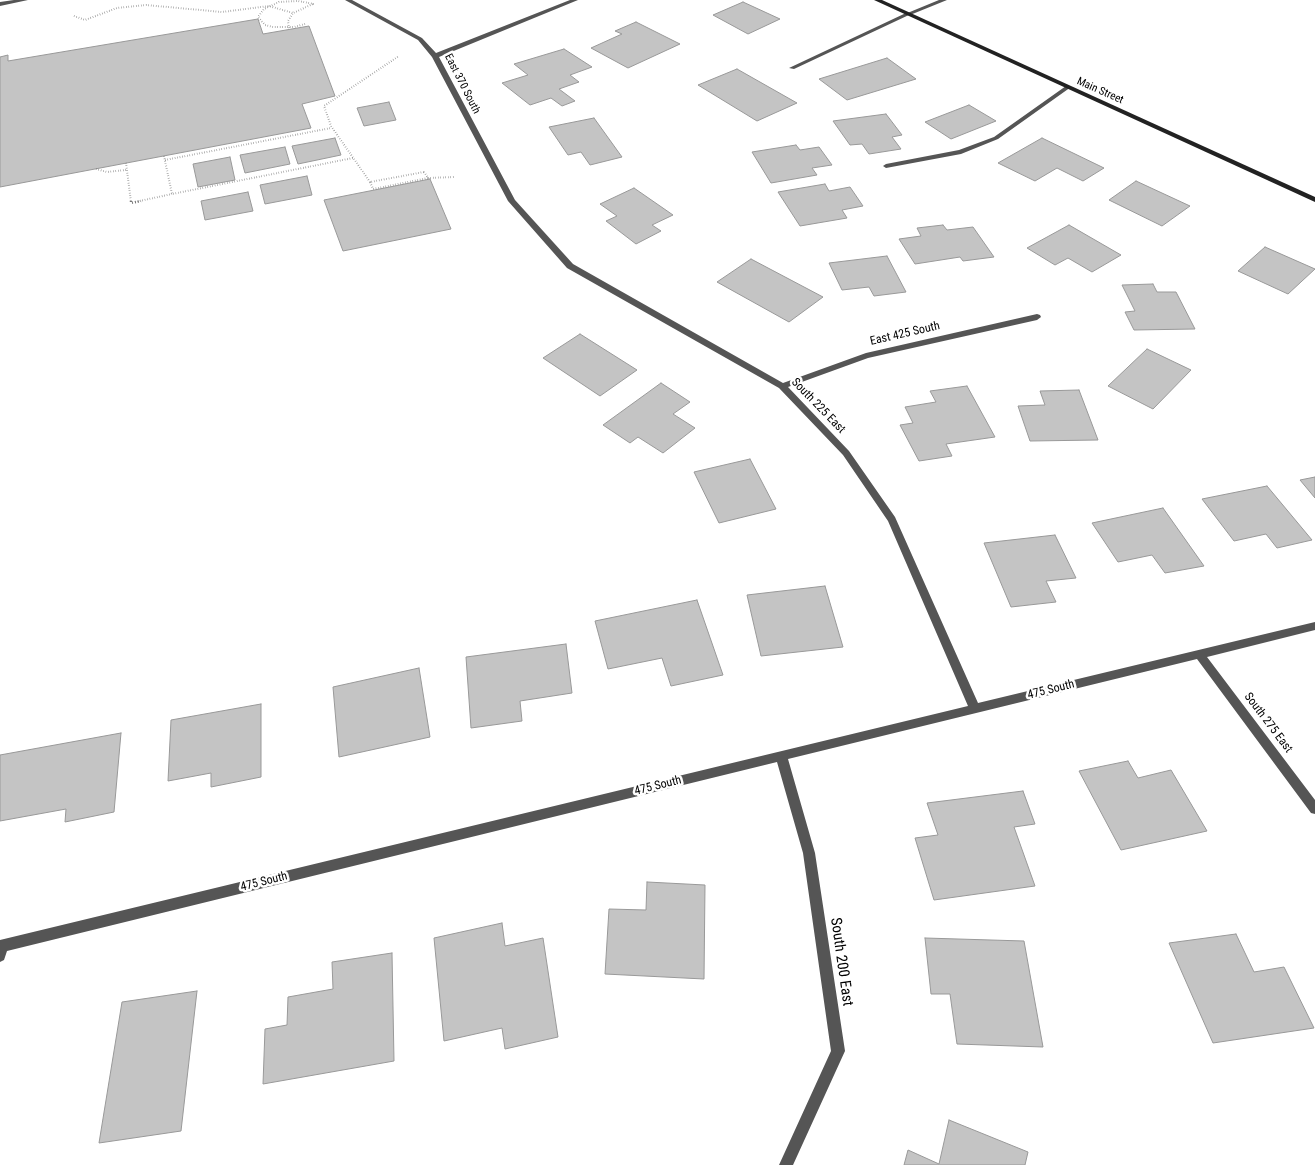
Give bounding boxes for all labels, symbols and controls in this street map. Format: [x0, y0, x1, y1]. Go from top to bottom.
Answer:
street label: East 370 South [441, 52, 483, 116]
street label: Main Street [1075, 75, 1125, 107]
street label: East 425 South [869, 319, 941, 349]
street label: South 225 East [788, 375, 848, 437]
street label: 475 South [1026, 677, 1076, 703]
street label: South 275 East [1241, 690, 1295, 756]
street label: 475 South [633, 773, 683, 799]
street label: 475 South [239, 869, 289, 895]
street label: South 200 East [826, 917, 856, 1007]

